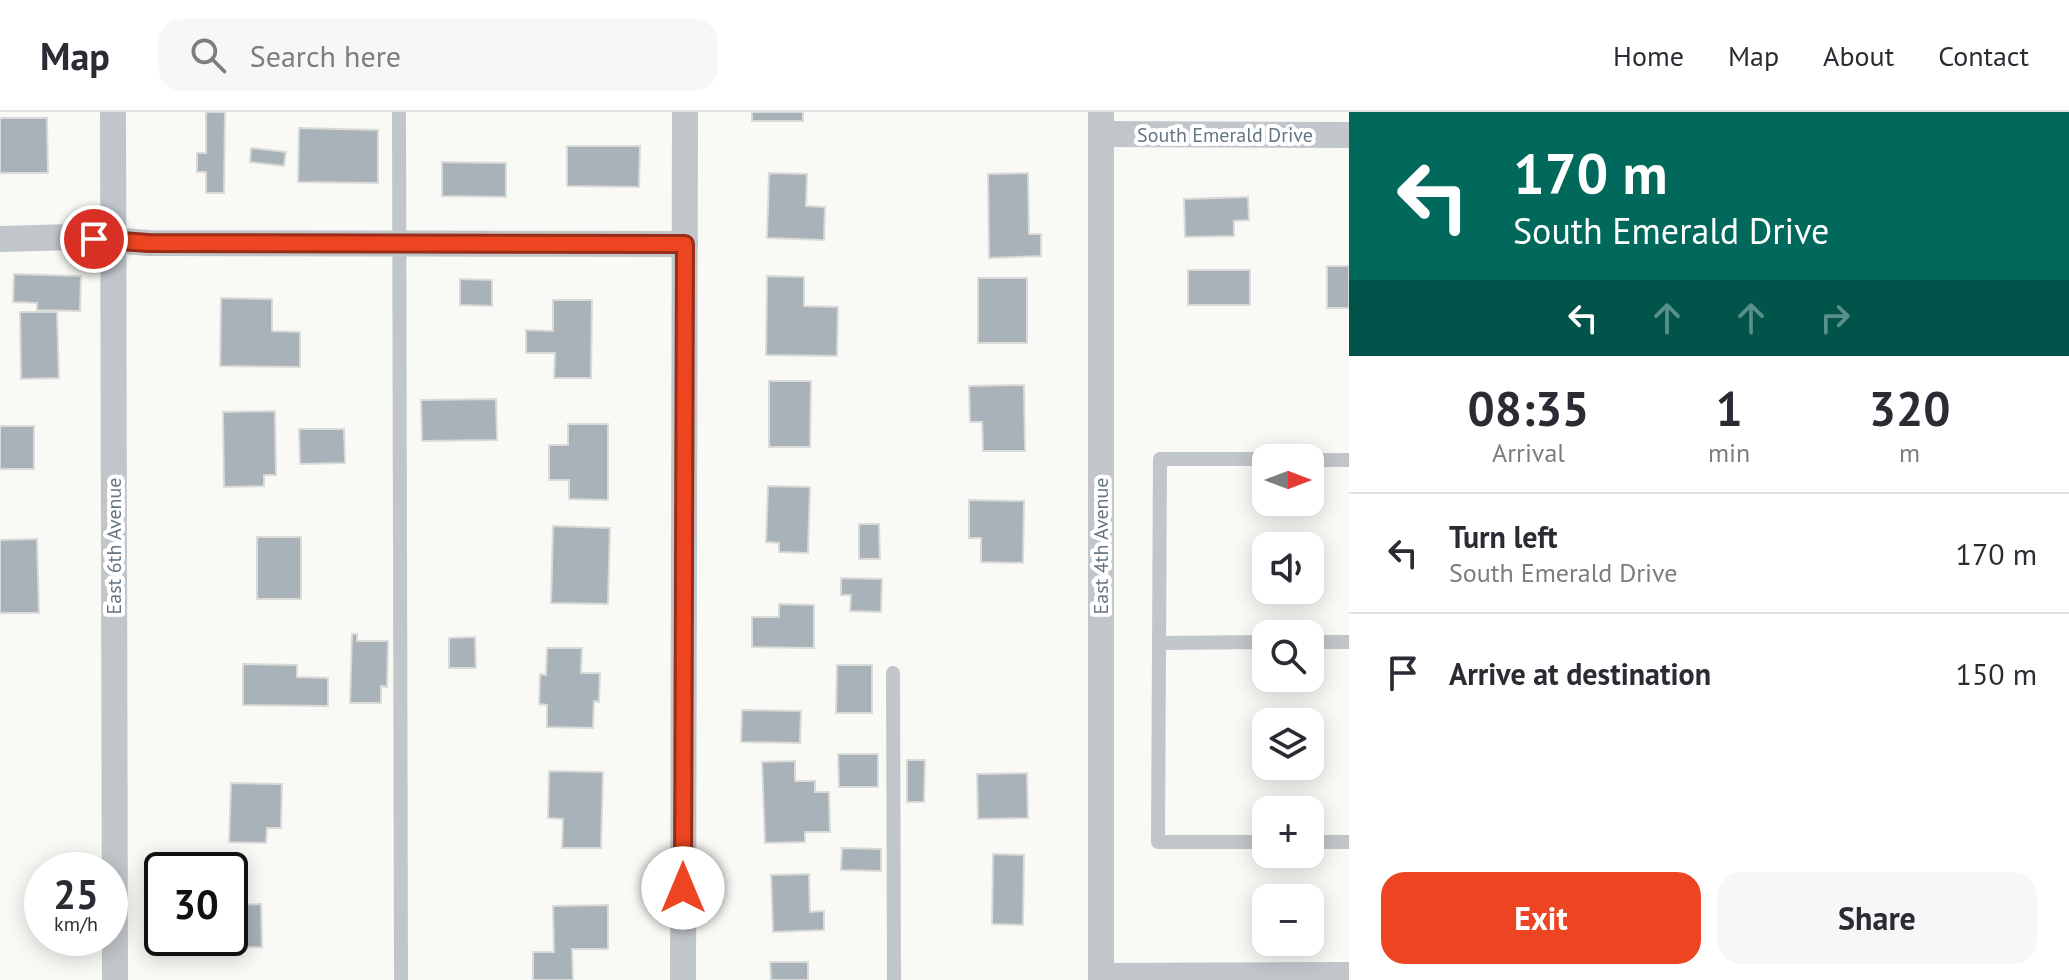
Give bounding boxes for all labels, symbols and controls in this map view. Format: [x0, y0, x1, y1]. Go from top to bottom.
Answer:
search box [158, 19, 718, 91]
text: Map [40, 31, 110, 80]
icon: search [186, 33, 230, 77]
text: Search here [250, 36, 401, 75]
text: Home [1613, 37, 1684, 74]
text: Map [1728, 37, 1779, 74]
text: About [1823, 37, 1894, 74]
text: Contact [1938, 37, 2029, 74]
street label: South Emerald Drive [1137, 122, 1313, 148]
text: 170 m [1513, 137, 1668, 209]
icon: left [1381, 144, 1485, 248]
pin [60, 205, 128, 273]
text: South Emerald Drive [1513, 207, 1829, 254]
icon: arrive [72, 217, 116, 261]
icon: left [1561, 296, 1605, 340]
icon: ahead [1645, 296, 1689, 340]
icon: ahead [1729, 296, 1773, 340]
icon: right [1813, 296, 1857, 340]
text: 08:35 [1468, 377, 1589, 439]
text: 1 [1715, 377, 1743, 439]
text: 320 [1869, 377, 1950, 439]
text: Arrival [1492, 436, 1565, 469]
text: min [1708, 436, 1750, 469]
text: m [1899, 436, 1920, 469]
north arrow [1252, 444, 1324, 516]
map controls [1252, 444, 1324, 956]
street label: East 6th Avenue [101, 478, 127, 614]
street label: East 4th Avenue [1088, 478, 1114, 614]
text: Turn left [1449, 517, 1557, 556]
icon: left [1381, 531, 1425, 575]
button: sound [1252, 532, 1324, 604]
text: 170 m [1956, 534, 2037, 573]
text: South Emerald Drive [1449, 556, 1678, 589]
button: search [1252, 620, 1324, 692]
icon: arrive [1381, 651, 1425, 695]
text: Arrive at destination [1449, 654, 1711, 693]
text: 150 m [1956, 654, 2037, 693]
button: layers [1252, 708, 1324, 780]
button: + [1252, 796, 1324, 868]
position arrow [641, 846, 725, 930]
speed limit sign: 30 [144, 852, 248, 956]
text: 25 [53, 868, 99, 920]
button: Exit [1381, 872, 1701, 964]
button: Share [1717, 872, 2037, 964]
button: − [1252, 884, 1324, 956]
text: km/h [54, 911, 98, 937]

